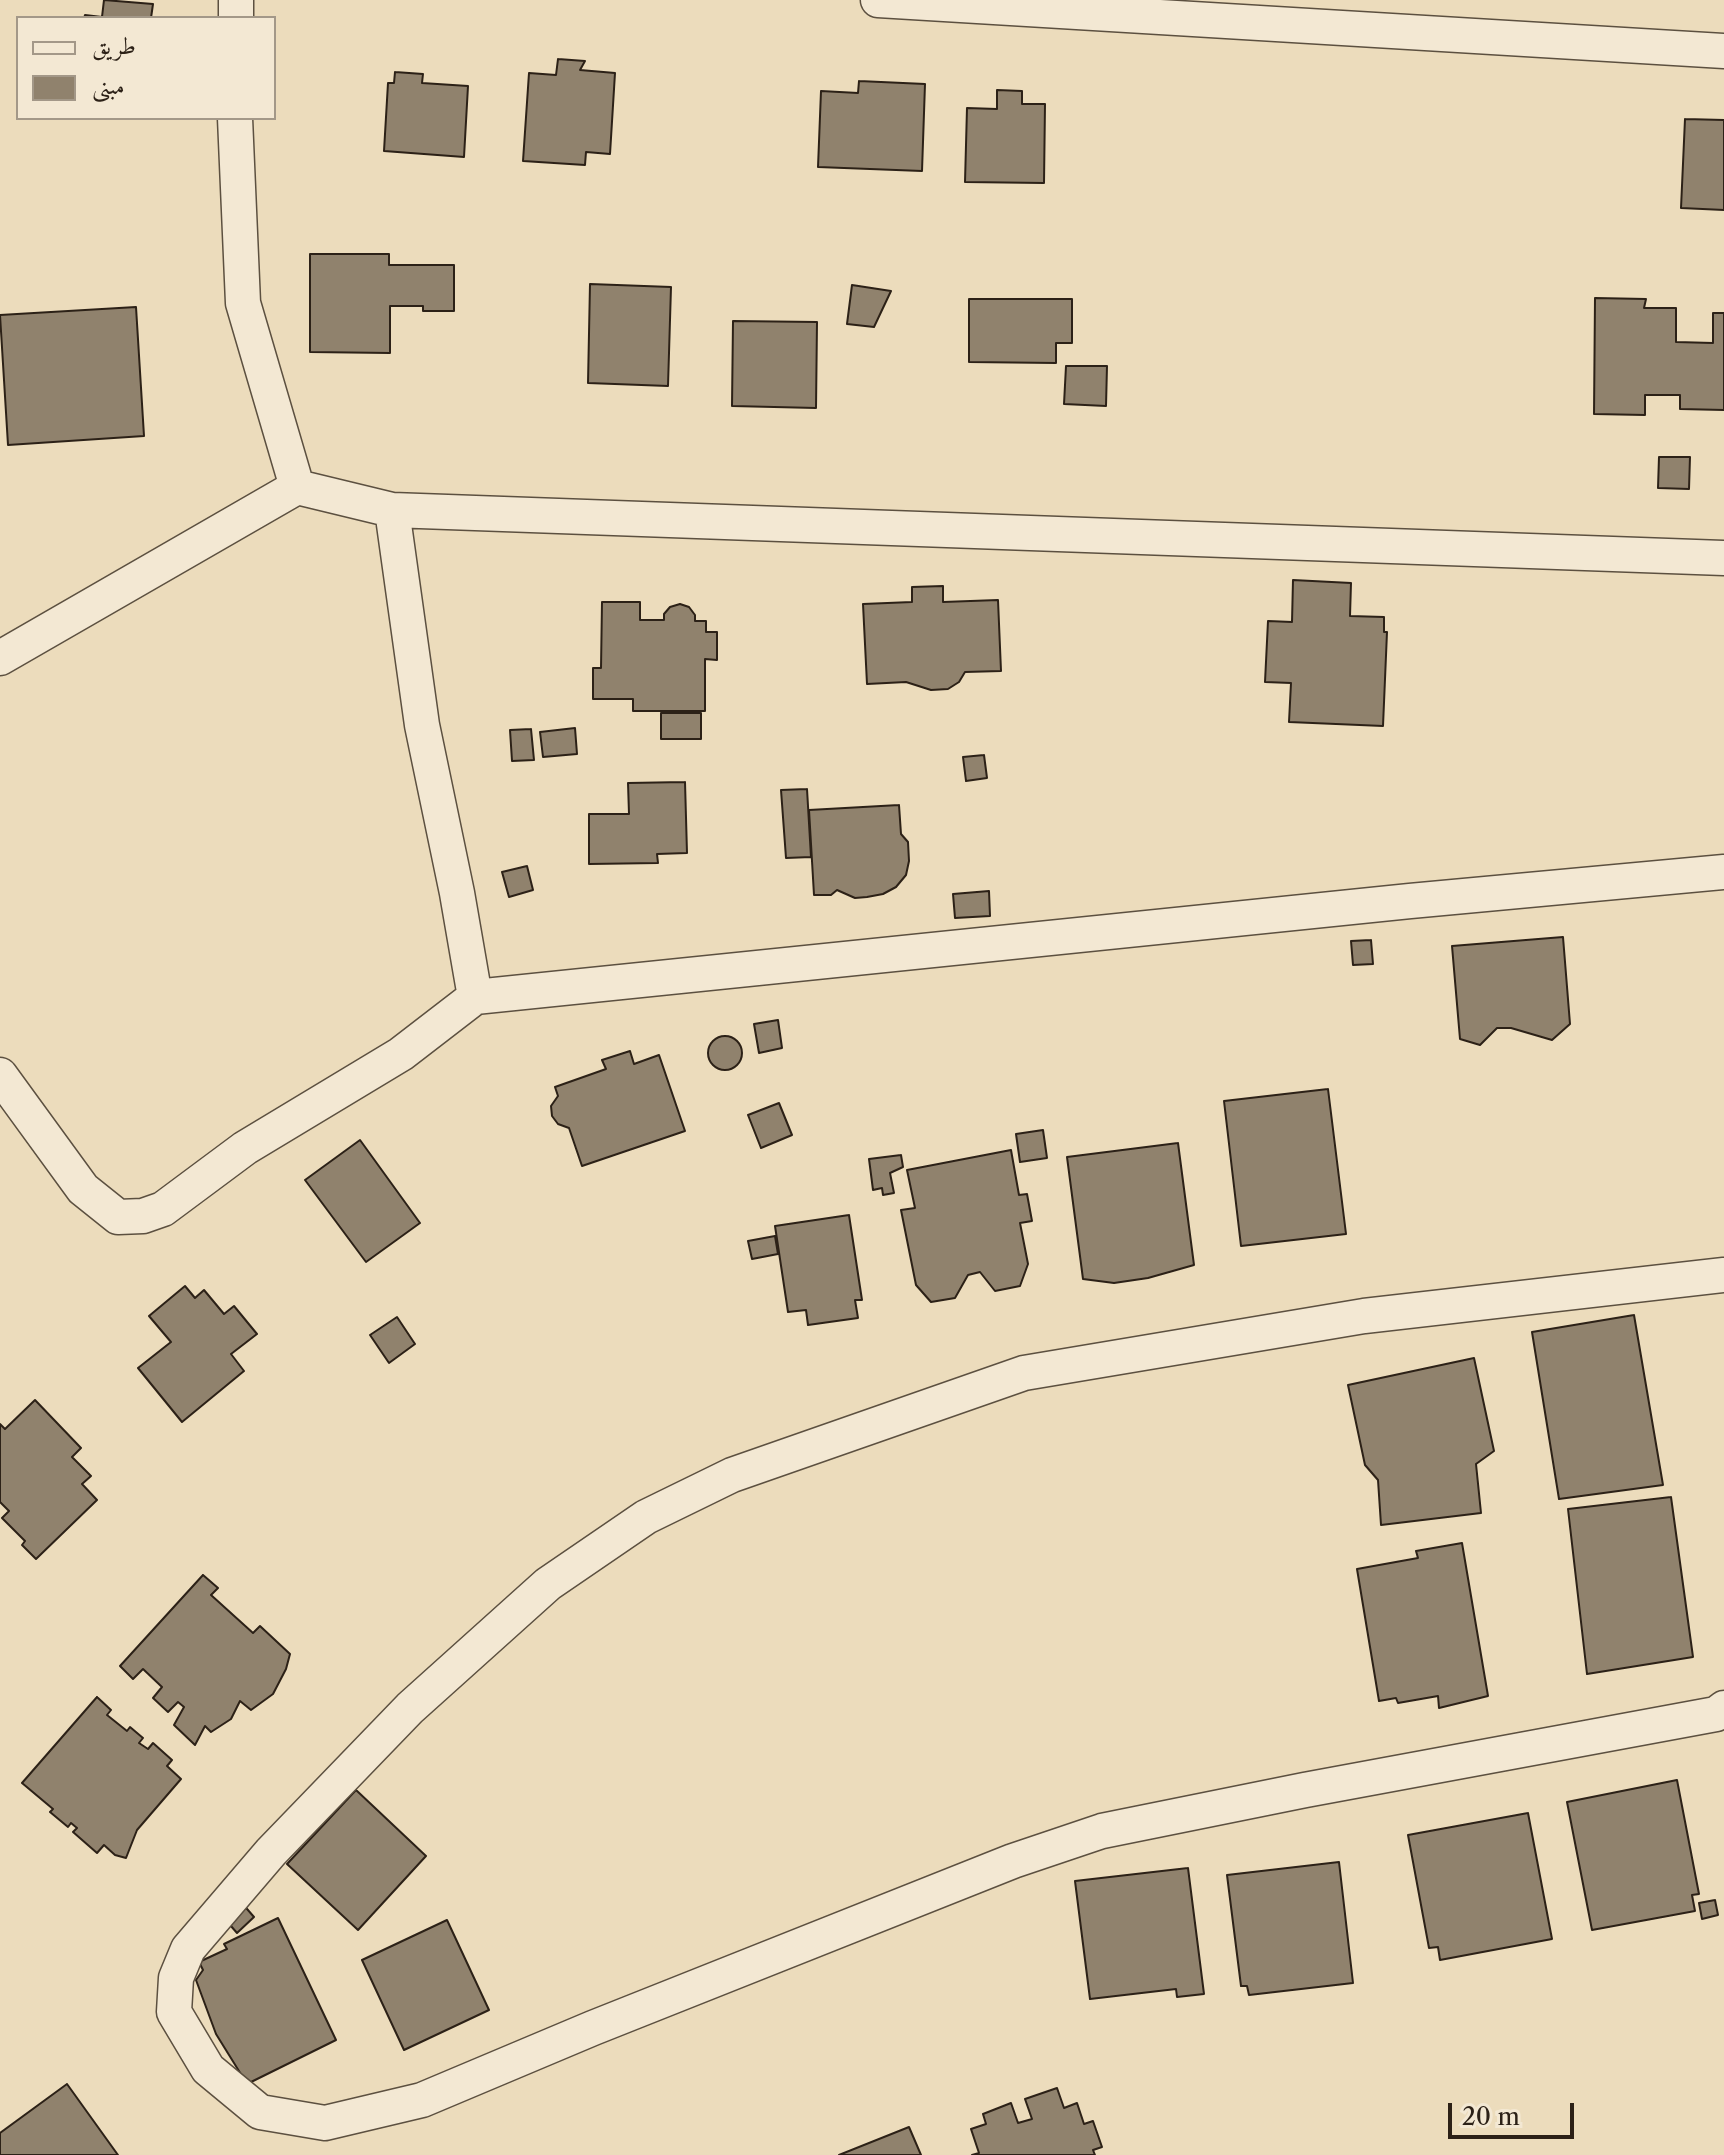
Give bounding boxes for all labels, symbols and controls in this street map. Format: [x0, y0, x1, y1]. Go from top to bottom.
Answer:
legend [16, 16, 276, 120]
text: طريق [92, 31, 136, 60]
text: مبنى [92, 71, 125, 100]
scale bar [1452, 2087, 1578, 2137]
text: 20 m [1462, 2102, 1520, 2131]

